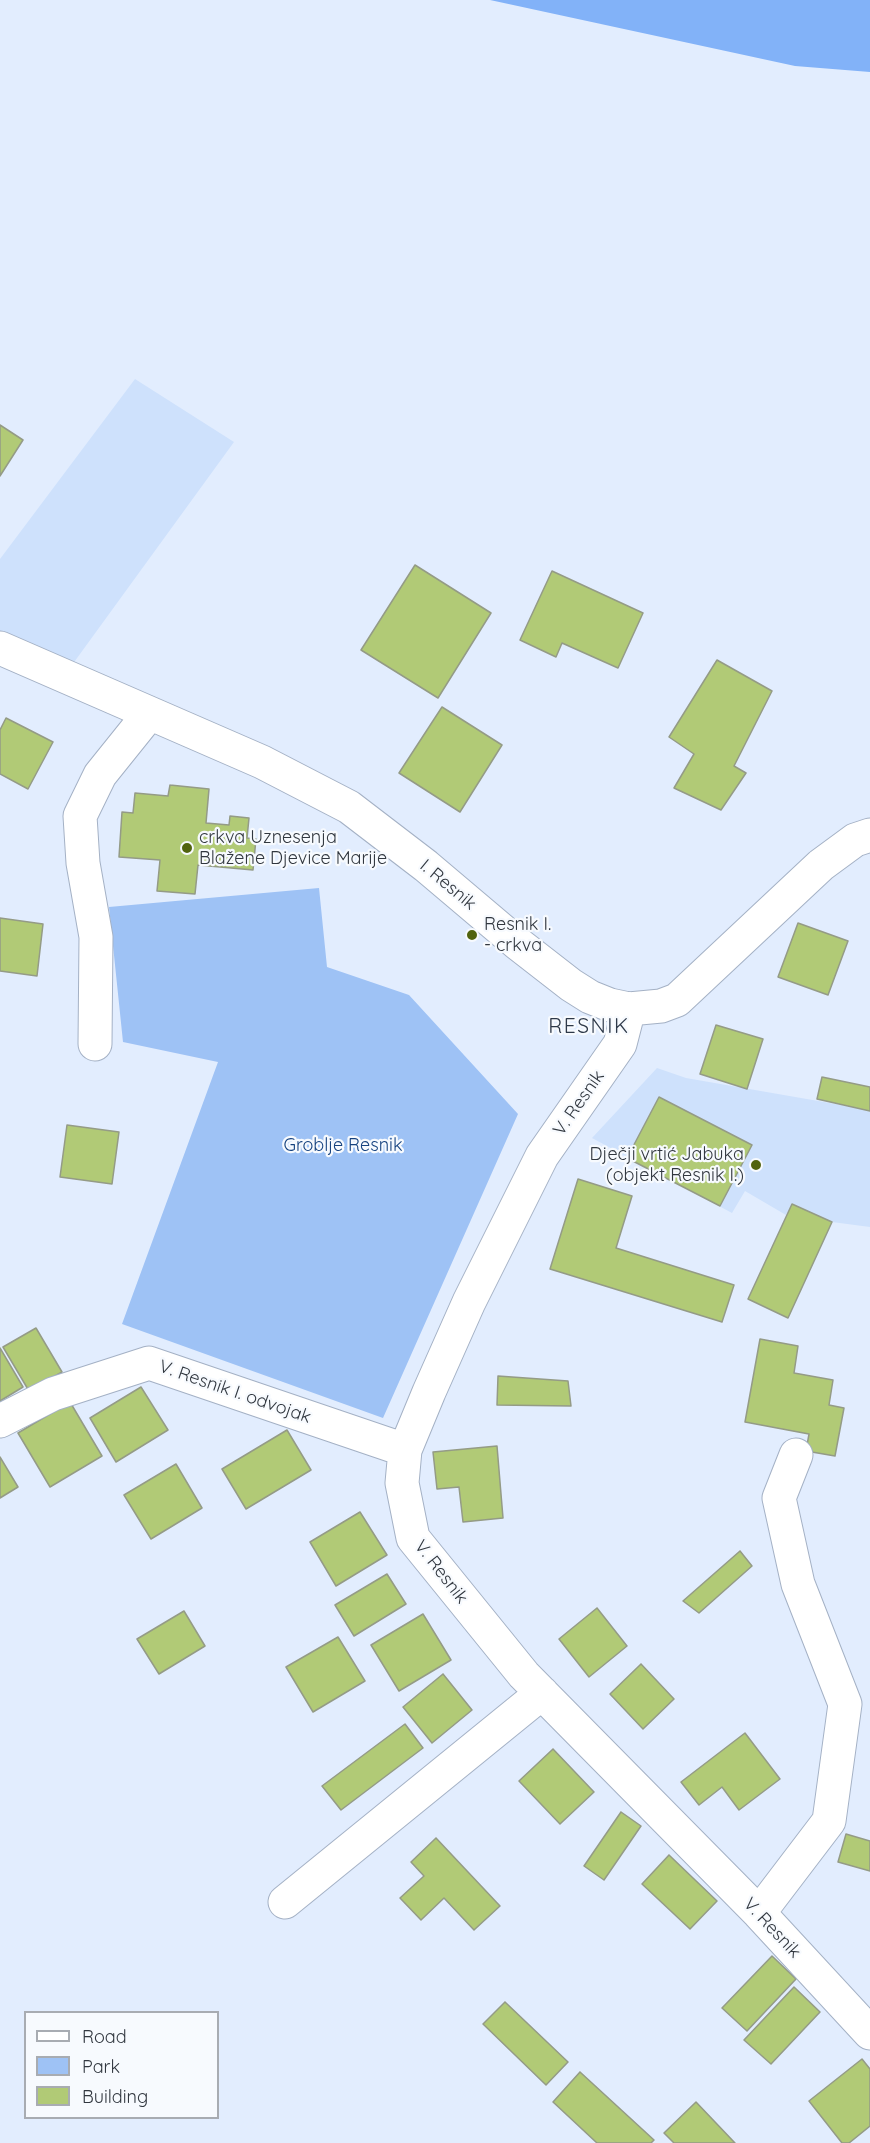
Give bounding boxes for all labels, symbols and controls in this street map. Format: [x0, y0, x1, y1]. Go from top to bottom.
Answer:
place label: crkva Uznesenja Blažene Djevice Marije [199, 827, 387, 870]
marker: crkva Uznesenja Blažene Djevice Marije [180, 841, 194, 855]
street label: I. Resnik [415, 855, 481, 915]
place label: Resnik I. - crkva [484, 914, 551, 956]
marker: Resnik I. - crkva [465, 928, 479, 942]
district label: RESNIK [548, 1014, 630, 1040]
street label: V. Resnik [549, 1066, 609, 1140]
park label: Groblje Resnik [283, 1135, 403, 1157]
place label: Dječji vrtić Jabuka (objekt Resnik I.) [590, 1144, 744, 1186]
marker: Dječji vrtić Jabuka (objekt Resnik I.) [749, 1158, 763, 1172]
street label: V. Resnik I. odvojak [156, 1356, 314, 1428]
street label: V. Resnik [410, 1536, 472, 1608]
street label: V. Resnik [739, 1893, 805, 1963]
legend [24, 2011, 219, 2119]
text: Road [82, 2025, 127, 2048]
text: Park [82, 2055, 120, 2078]
text: Building [82, 2085, 148, 2108]

